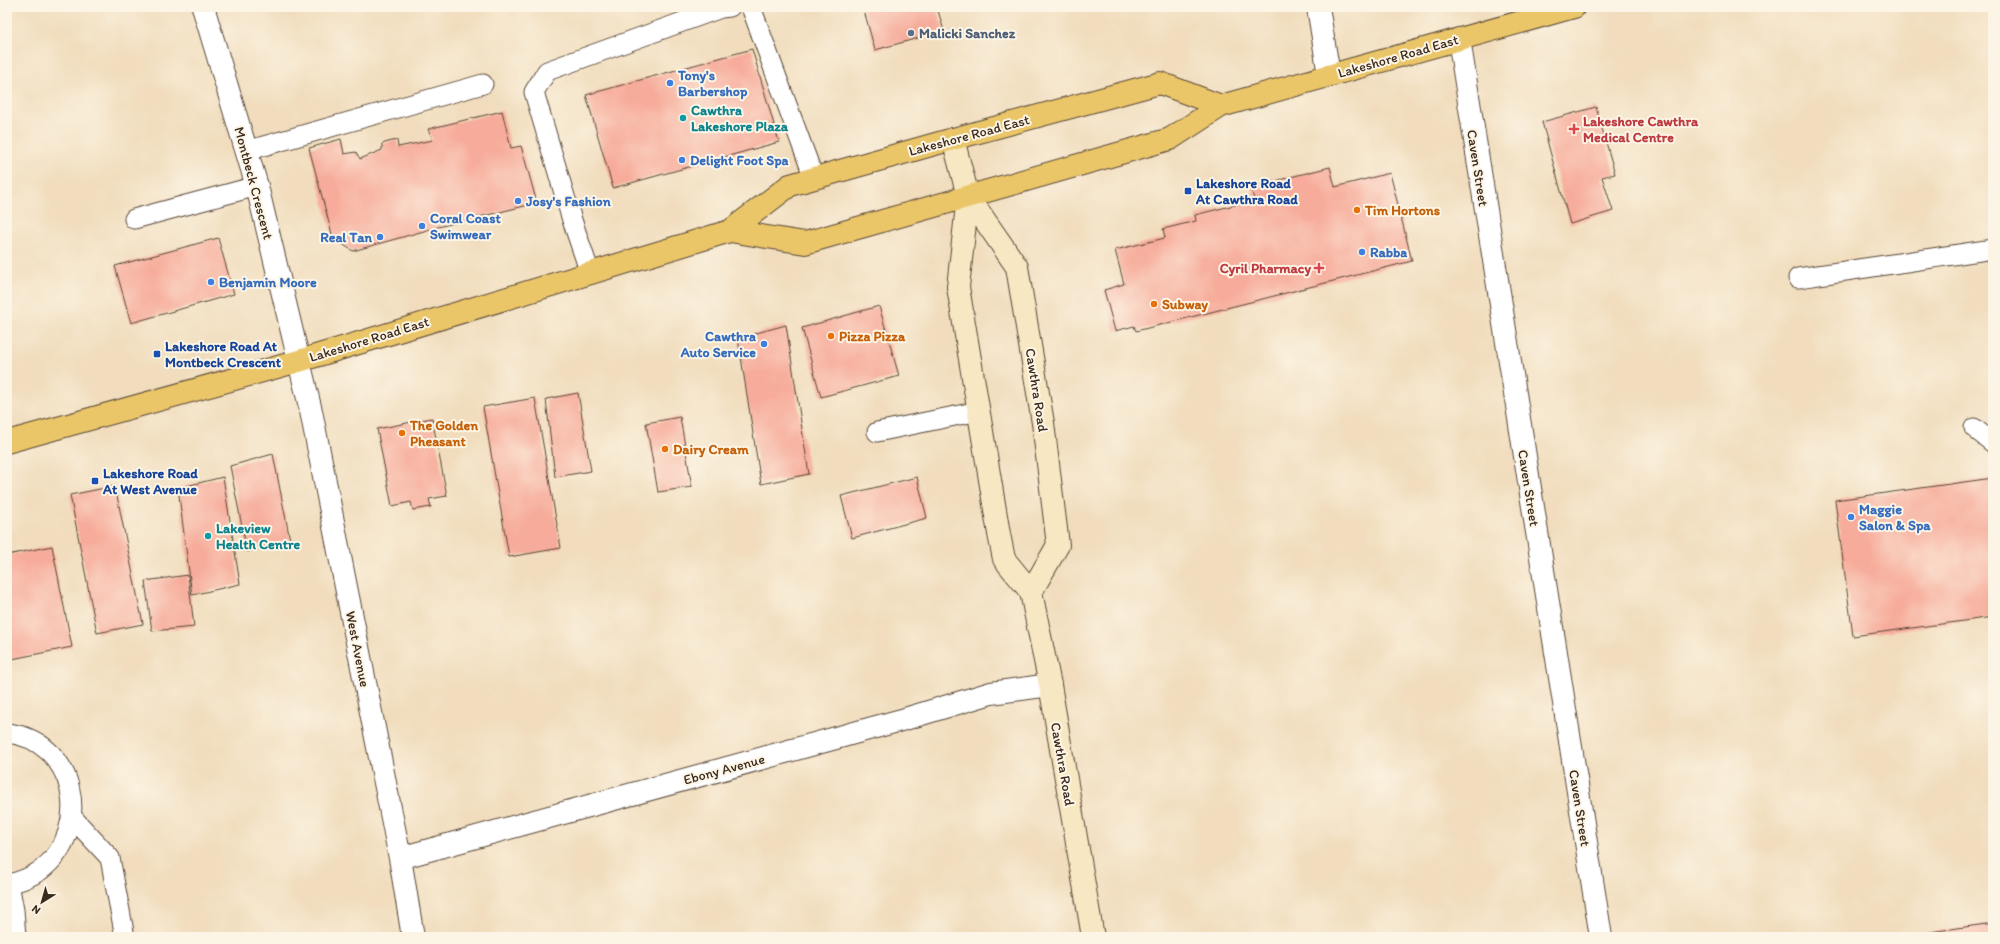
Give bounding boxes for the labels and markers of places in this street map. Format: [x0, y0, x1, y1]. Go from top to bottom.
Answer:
place label: Malicki Sanchez [919, 25, 1016, 42]
marker: Malicki Sanchez [906, 28, 916, 38]
place label: Tony's Barbershop [677, 67, 748, 100]
marker: Tony's Barbershop [665, 78, 675, 88]
place label: Cawthra Lakeshore Plaza [691, 102, 789, 135]
marker: Cawthra Lakeshore Plaza [678, 113, 688, 123]
place label: Lakeshore Cawthra Medical Centre [1583, 113, 1699, 146]
marker: Lakeshore Cawthra Medical Centre [1568, 123, 1580, 135]
place label: Delight Foot Spa [690, 152, 789, 169]
marker: Delight Foot Spa [677, 155, 687, 165]
place label: Lakeshore Road At Cawthra Road [1195, 175, 1298, 208]
marker: Lakeshore Road At Cawthra Road [1183, 186, 1193, 196]
place label: Josy's Fashion [525, 193, 611, 210]
marker: Josy's Fashion [513, 196, 523, 206]
place label: Tim Hortons [1364, 202, 1440, 219]
marker: Tim Hortons [1352, 205, 1362, 215]
place label: Coral Coast Swimwear [430, 210, 501, 243]
marker: Coral Coast Swimwear [417, 221, 427, 231]
place label: Real Tan [320, 229, 373, 246]
marker: Real Tan [375, 232, 385, 242]
place label: Rabba [1370, 244, 1407, 261]
marker: Rabba [1357, 247, 1367, 257]
place label: Cyril Pharmacy [1220, 260, 1311, 277]
marker: Cyril Pharmacy [1314, 263, 1324, 273]
place label: Benjamin Moore [219, 274, 317, 291]
marker: Benjamin Moore [206, 277, 216, 287]
place label: Subway [1162, 296, 1208, 313]
marker: Subway [1149, 299, 1159, 309]
place label: Cawthra Auto Service [680, 328, 756, 361]
place label: Pizza Pizza [839, 328, 906, 345]
marker: Pizza Pizza [826, 331, 836, 341]
place label: Lakeshore Road At Montbeck Crescent [165, 338, 282, 371]
marker: Cawthra Auto Service [759, 339, 769, 349]
marker: Lakeshore Road At Montbeck Crescent [152, 349, 162, 359]
place label: The Golden Pheasant [409, 417, 478, 450]
marker: The Golden Pheasant [397, 428, 407, 438]
place label: Dairy Cream [673, 441, 749, 458]
marker: Dairy Cream [660, 444, 670, 454]
place label: Lakeshore Road At West Avenue [102, 465, 198, 498]
marker: Lakeshore Road At West Avenue [90, 476, 100, 486]
place label: Maggie Salon & Spa [1859, 501, 1931, 534]
marker: Maggie Salon & Spa [1846, 512, 1856, 522]
place label: Lakeview Health Centre [216, 520, 301, 553]
marker: Lakeview Health Centre [203, 531, 213, 541]

